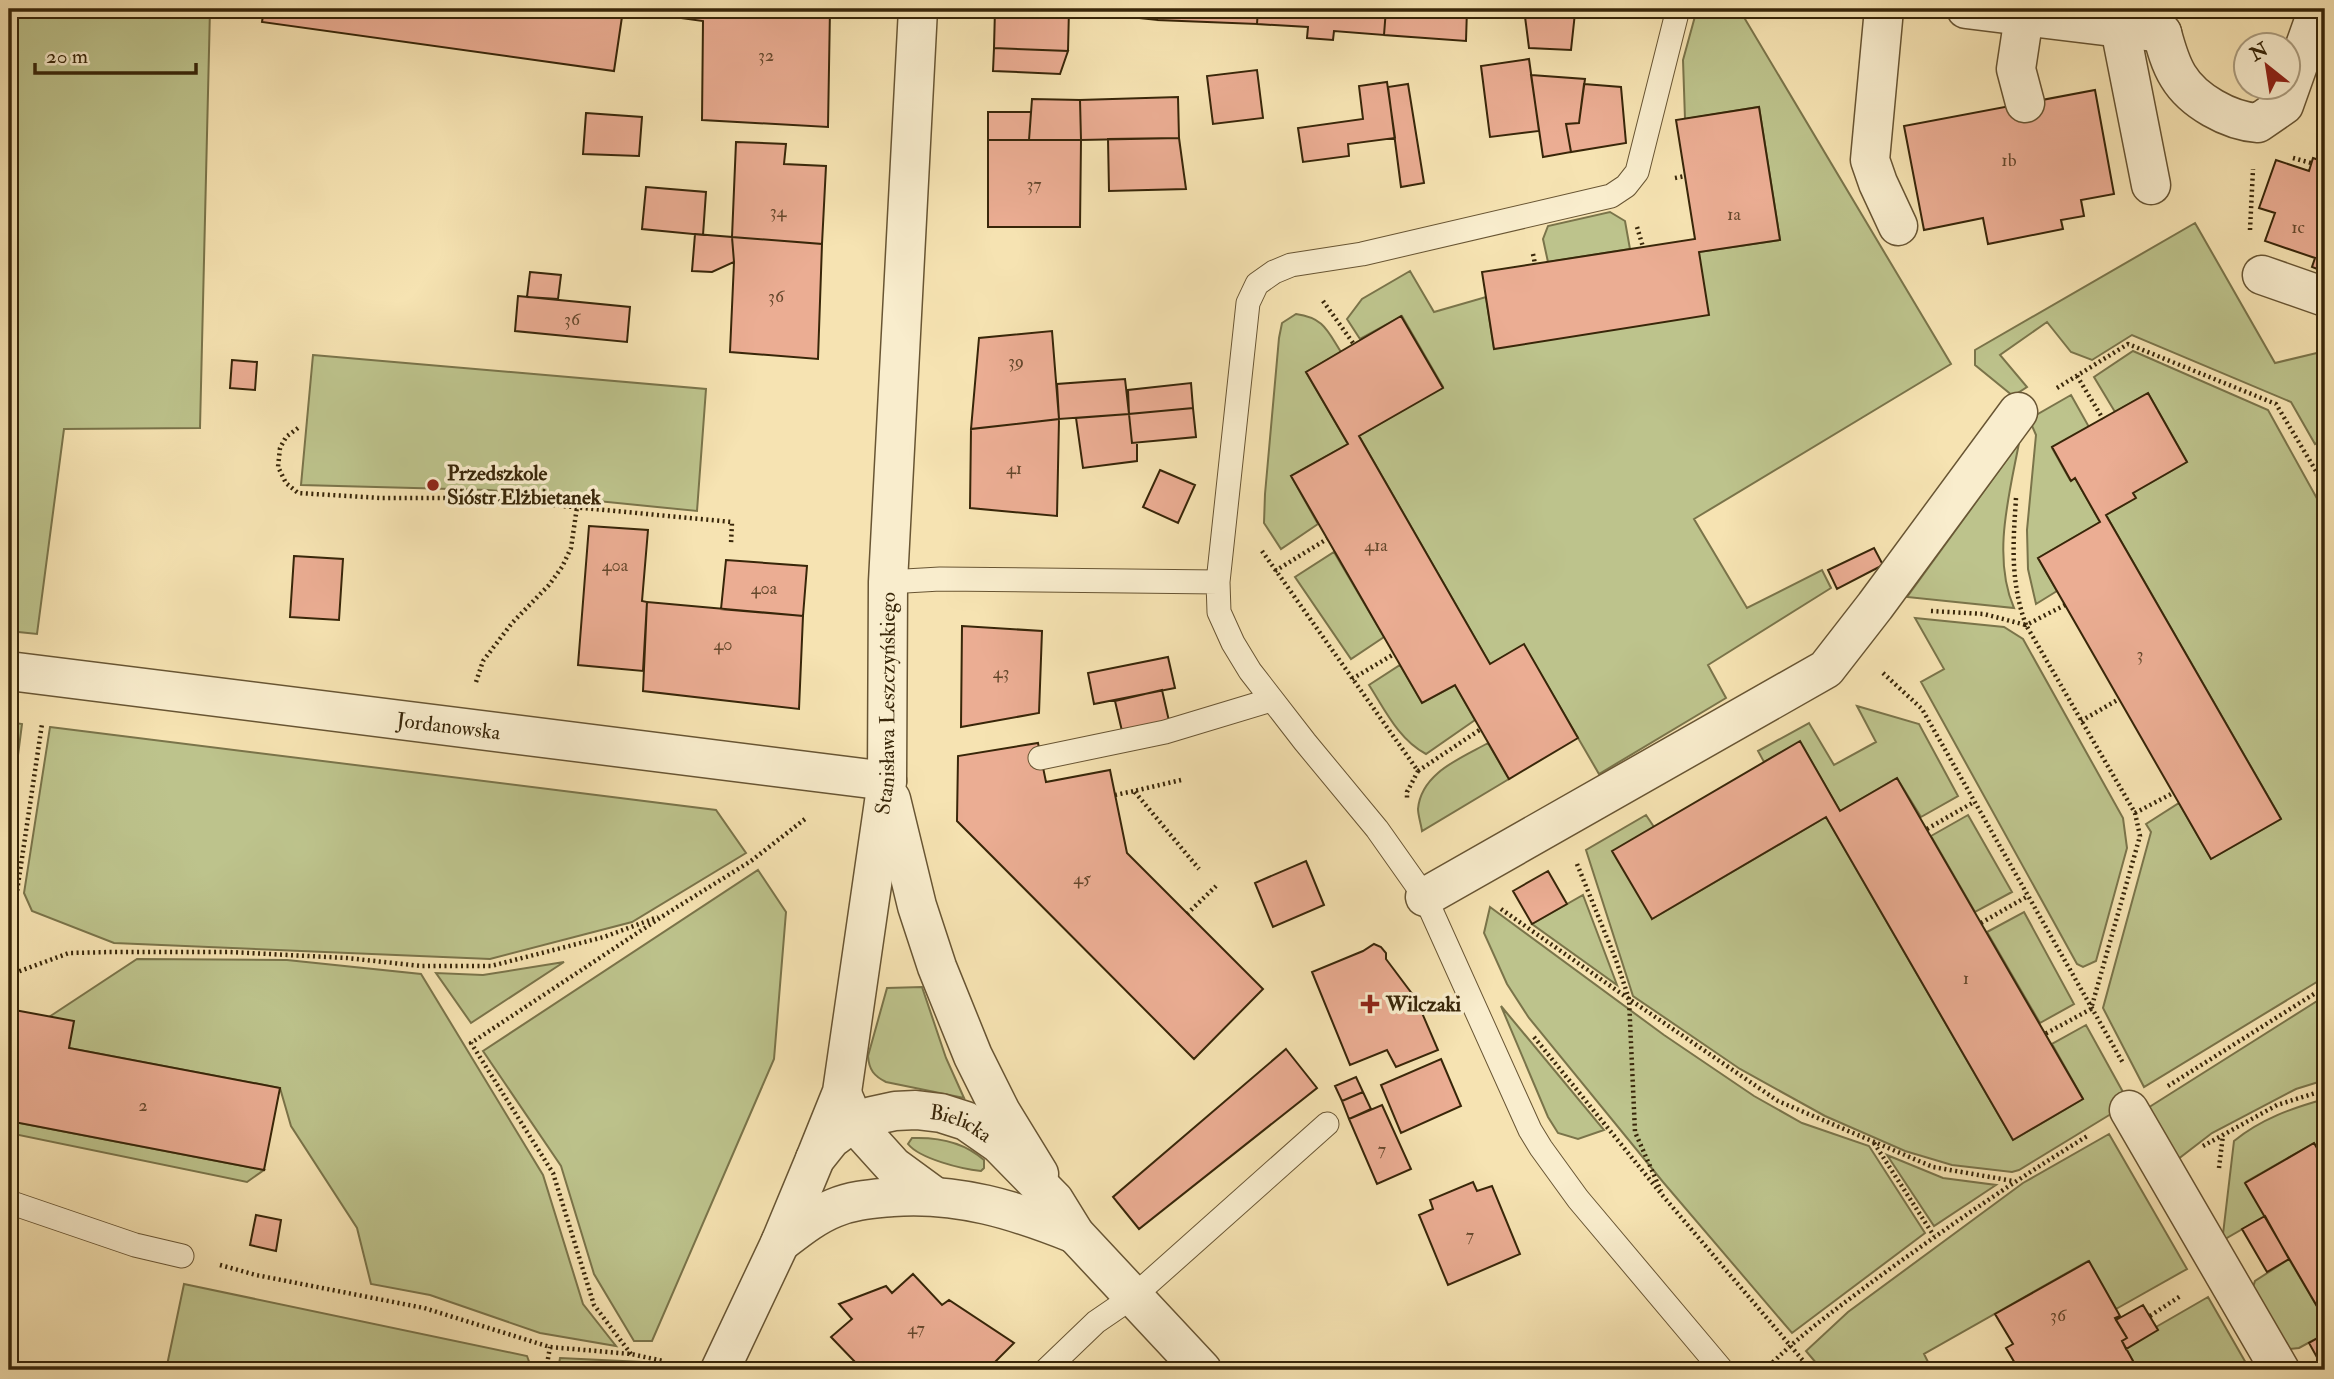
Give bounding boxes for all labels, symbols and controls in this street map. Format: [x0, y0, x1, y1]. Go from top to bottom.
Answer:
scale bar [35, 32, 196, 76]
north arrow [2232, 32, 2302, 102]
text: N [2245, 37, 2273, 67]
text: 20 m [46, 43, 88, 70]
house number: 32 [758, 44, 774, 67]
house number: 1b [2001, 149, 2017, 172]
house number: 37 [1026, 173, 1042, 196]
house number: 34 [770, 200, 788, 223]
house number: 1a [1727, 203, 1742, 226]
house number: 1c [2291, 216, 2305, 239]
house number: 36 [768, 285, 785, 308]
house number: 36 [564, 308, 581, 331]
house number: 39 [1008, 350, 1024, 373]
house number: 41 [1006, 457, 1022, 480]
place label: Przedszkole Sióstr Elżbietanek [447, 460, 602, 511]
marker: Przedszkole Sióstr Elżbietanek [425, 477, 441, 493]
house number: 41a [1364, 534, 1388, 557]
house number: 40a [602, 554, 629, 577]
house number: 40a [751, 577, 778, 600]
street label: Stanisława Leszczyńskiego [869, 592, 902, 816]
house number: 40 [714, 633, 732, 656]
house number: 3 [2137, 643, 2143, 666]
house number: 43 [993, 661, 1009, 684]
street label: Jordanowska [394, 707, 502, 746]
house number: 45 [1073, 867, 1091, 890]
house number: 1 [1963, 967, 1969, 990]
place label: Wilczaki [1385, 991, 1462, 1018]
marker: Wilczaki [1360, 994, 1380, 1014]
house number: 2 [138, 1094, 148, 1117]
street label: Bielicka [928, 1099, 997, 1149]
house number: 7 [1378, 1138, 1386, 1161]
house number: 7 [1466, 1224, 1474, 1247]
house number: 36 [2050, 1304, 2067, 1327]
house number: 47 [907, 1317, 925, 1340]

